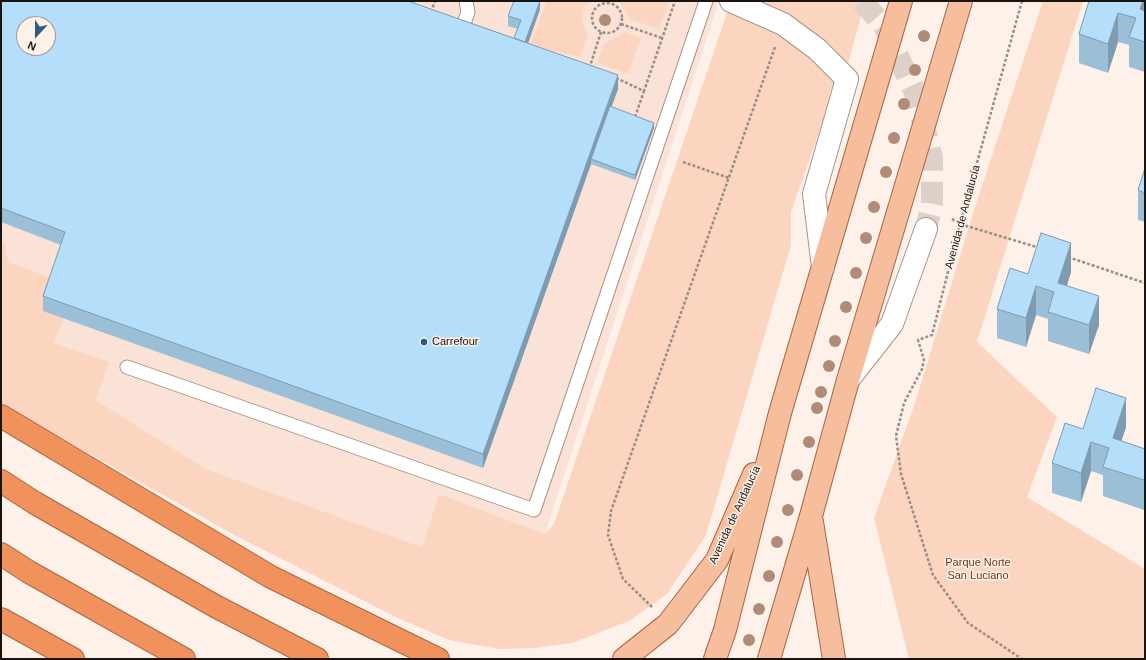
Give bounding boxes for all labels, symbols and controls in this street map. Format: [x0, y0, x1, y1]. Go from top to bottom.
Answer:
north arrow [16, 16, 56, 56]
text: N [26, 39, 38, 53]
street label: Avenida de Andalucía [943, 164, 983, 270]
place label: Carrefour [432, 335, 478, 349]
marker: Carrefour [419, 337, 429, 347]
street label: Avenida de Andalucía [706, 464, 764, 566]
park label: Parque Norte San Luciano [945, 556, 1011, 582]

